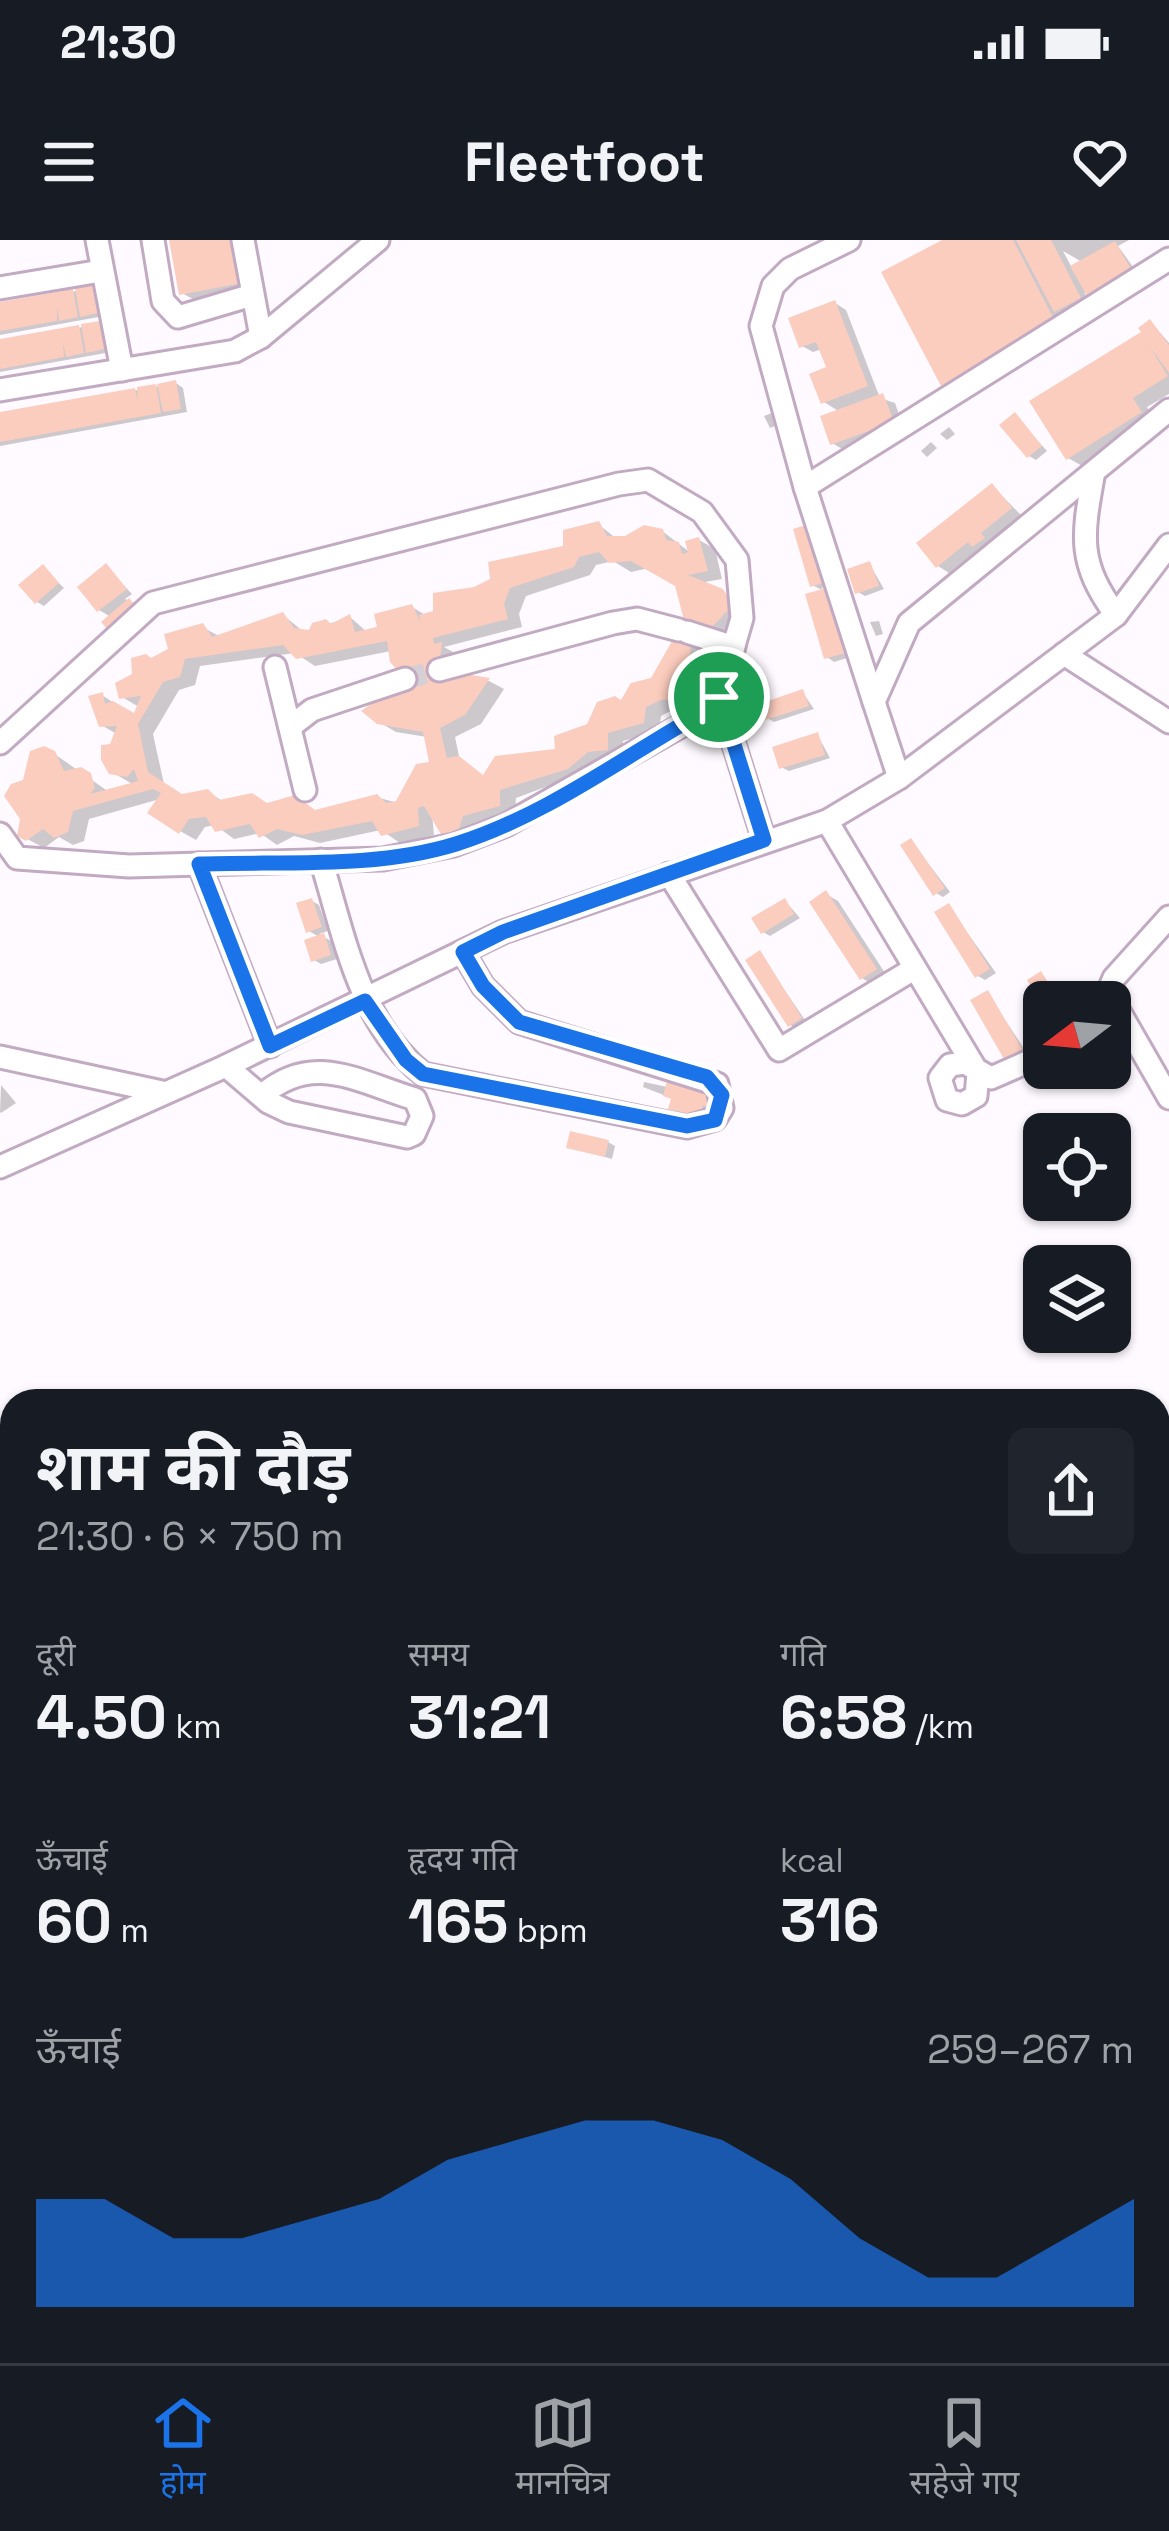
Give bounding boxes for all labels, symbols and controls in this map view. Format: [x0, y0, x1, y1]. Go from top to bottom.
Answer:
text: 21:30 [60, 14, 177, 71]
text: Fleetfoot [464, 128, 705, 197]
icon: menu [36, 129, 102, 195]
icon: heart [1067, 129, 1133, 195]
pin [668, 646, 770, 748]
icon: arrive [686, 664, 752, 730]
north arrow [1023, 981, 1131, 1089]
map controls [1023, 981, 1131, 1353]
button: locate [1023, 1113, 1131, 1221]
button: layers [1023, 1245, 1131, 1353]
text: शाम की दौड़ [36, 1425, 350, 1509]
button: share [1008, 1428, 1134, 1554]
text: 21:30 · 6 × 750 m [36, 1512, 344, 1561]
text: दूरी [36, 1634, 76, 1676]
text: समय [408, 1634, 469, 1676]
text: गति [780, 1634, 826, 1676]
text: 4.50 [36, 1679, 167, 1756]
text: 31:21 [408, 1679, 551, 1756]
text: 6:58 [780, 1679, 907, 1756]
text: km [167, 1706, 222, 1748]
text: /km [907, 1706, 974, 1748]
text: ऊँचाई [36, 1838, 108, 1880]
text: हृदय गति [408, 1838, 517, 1880]
text: kcal [780, 1840, 844, 1882]
text: 316 [780, 1882, 880, 1959]
text: 60 [36, 1883, 112, 1960]
text: 165 [408, 1883, 508, 1960]
text: m [112, 1910, 149, 1952]
text: bpm [508, 1910, 588, 1952]
text: ऊँचाई [36, 2025, 121, 2074]
text: 259–267 m [927, 2025, 1134, 2074]
tab: होम [150, 2390, 216, 2507]
tab: मानचित्र [516, 2390, 610, 2507]
tab: सहेजे गए [910, 2390, 1019, 2507]

